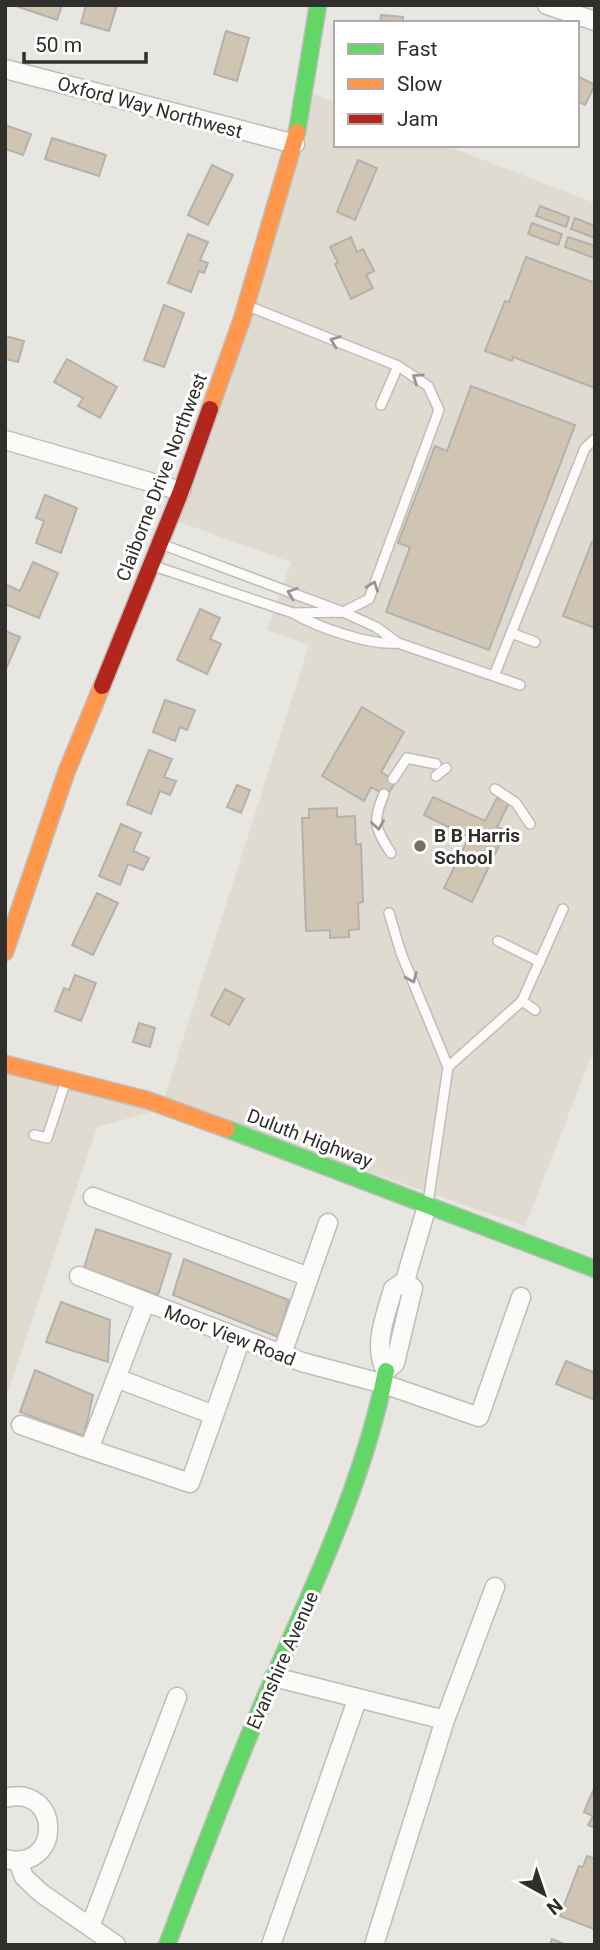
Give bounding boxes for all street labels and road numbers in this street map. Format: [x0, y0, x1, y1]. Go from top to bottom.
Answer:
street label: Oxford Way Northwest [55, 72, 245, 143]
street label: Claiborne Drive Northwest [111, 370, 212, 584]
street label: Duluth Highway [244, 1104, 376, 1173]
street label: Moor View Road [161, 1300, 299, 1371]
street label: Evanshire Avenue [242, 1588, 323, 1733]

